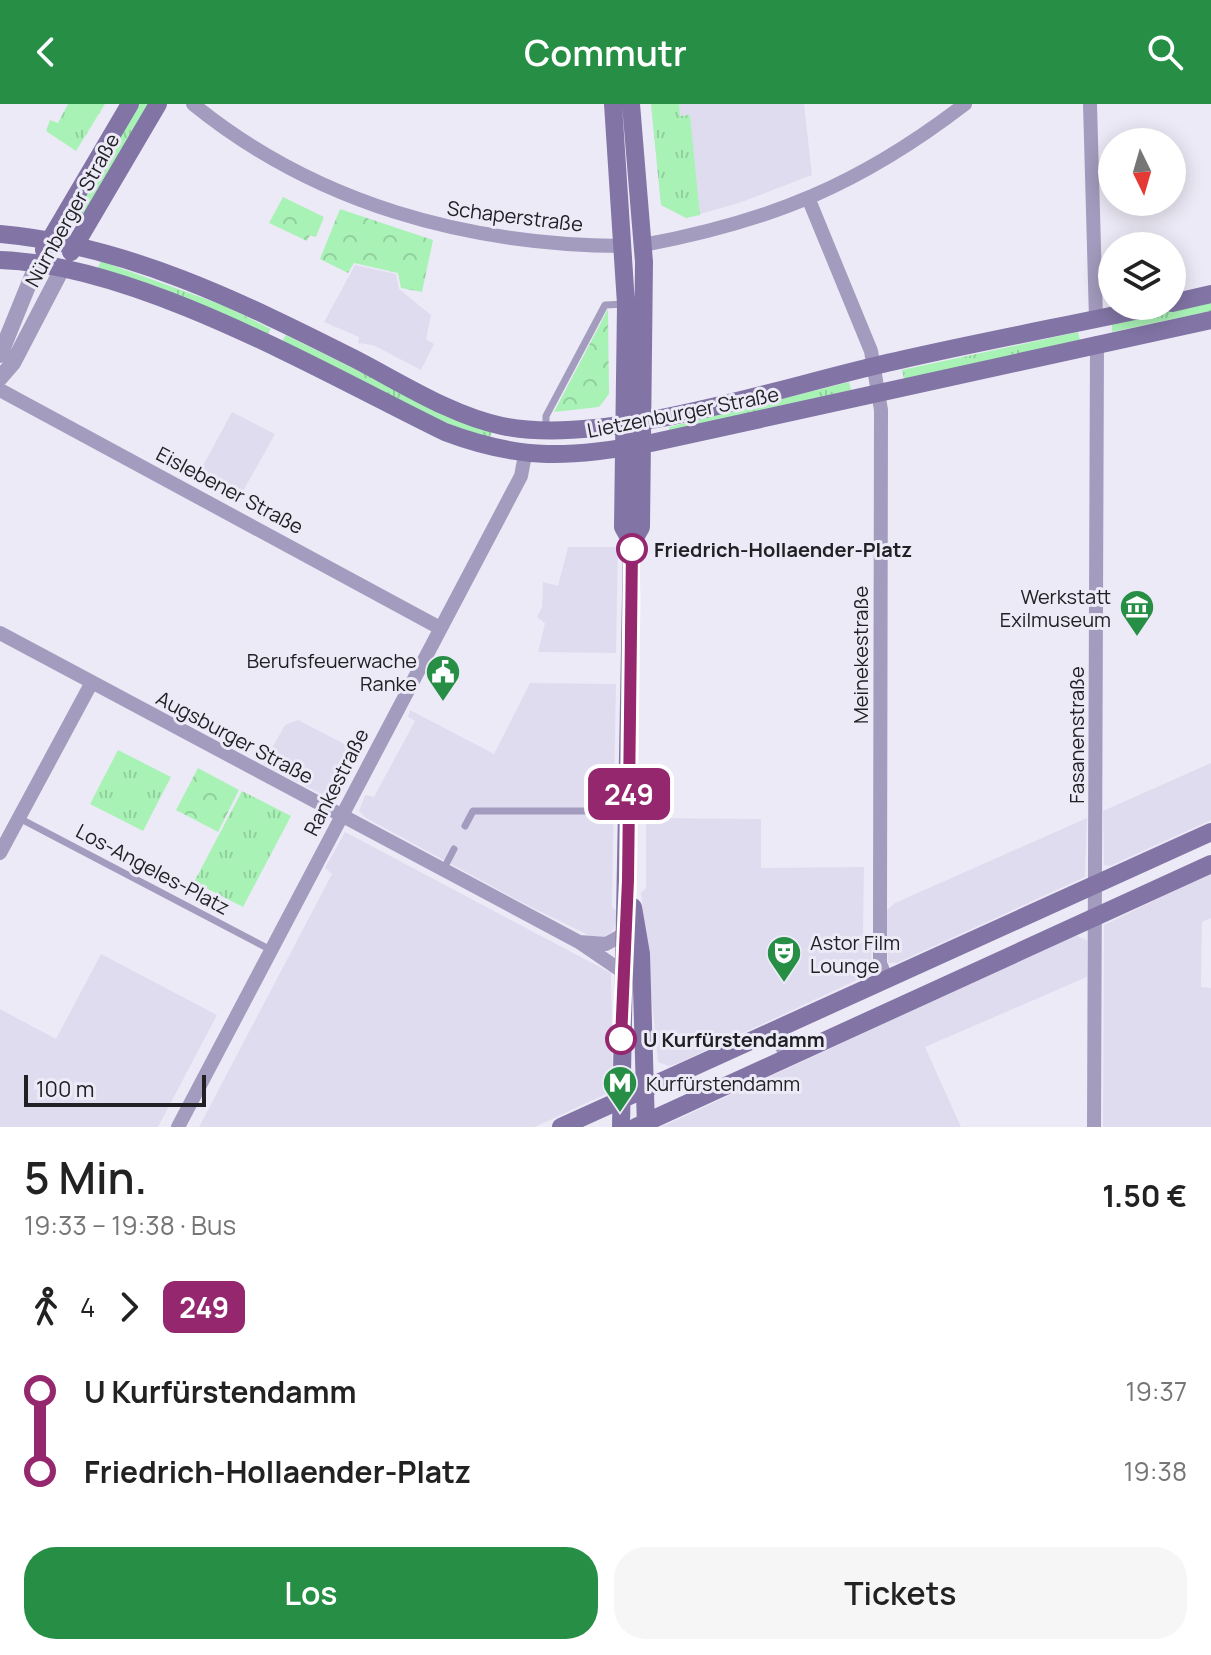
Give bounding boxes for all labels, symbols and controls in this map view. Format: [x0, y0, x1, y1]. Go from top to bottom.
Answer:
text: Commutr [524, 28, 687, 77]
icon: back [24, 30, 68, 74]
icon: search [1143, 30, 1187, 74]
street label: Nürnberger Straße [19, 128, 125, 292]
north arrow [1098, 128, 1186, 216]
map controls [1098, 128, 1186, 320]
street label: Schaperstraße [445, 194, 585, 238]
button: layers [1098, 232, 1186, 320]
street label: Lietzenburger Straße [585, 380, 781, 444]
street label: Eislebener Straße [152, 440, 308, 540]
marker: Friedrich-Hollaender-Platz [617, 534, 647, 564]
place label: Friedrich-Hollaender-Platz [654, 536, 912, 563]
place label: Werkstatt Exilmuseum [1000, 583, 1111, 633]
street label: Meinekestraße [847, 586, 874, 724]
museum icon: Werkstatt Exilmuseum [1118, 588, 1156, 638]
place label: Berufsfeuerwache Ranke [247, 647, 417, 697]
public building icon: Berufsfeuerwache Ranke [424, 653, 462, 703]
street label: Fasanenstraße [1063, 666, 1090, 804]
street label: Augsburger Straße [152, 684, 318, 790]
street label: Rankestraße [297, 724, 375, 840]
line badge: 249 [583, 768, 675, 820]
text: 249 [604, 775, 654, 813]
street label: Los-Angeles-Platz [72, 817, 234, 921]
place label: Astor Film Lounge [810, 929, 900, 979]
theatre icon: Astor Film Lounge [765, 934, 803, 984]
marker: U Kurfürstendamm [606, 1024, 636, 1054]
place label: U Kurfürstendamm [643, 1026, 825, 1053]
metro station icon: Kurfürstendamm [601, 1064, 639, 1114]
place label: Kurfürstendamm [646, 1070, 800, 1097]
scale bar [24, 1071, 206, 1107]
text: 100 m [36, 1074, 94, 1104]
text: 5 Min. [24, 1147, 147, 1207]
text: 1.50 € [1102, 1175, 1187, 1216]
text: 19:33 – 19:38 · Bus [24, 1207, 236, 1243]
icon: walk [24, 1285, 68, 1329]
icon: forward [107, 1285, 151, 1329]
text: 249 [179, 1288, 229, 1326]
text: 4 [80, 1289, 95, 1325]
text: U Kurfürstendamm [84, 1371, 356, 1412]
text: 19:37 [1126, 1373, 1187, 1409]
text: Friedrich-Hollaender-Platz [84, 1451, 471, 1492]
text: 19:38 [1123, 1453, 1187, 1489]
button: Los [24, 1547, 598, 1639]
button: Tickets [614, 1547, 1187, 1639]

